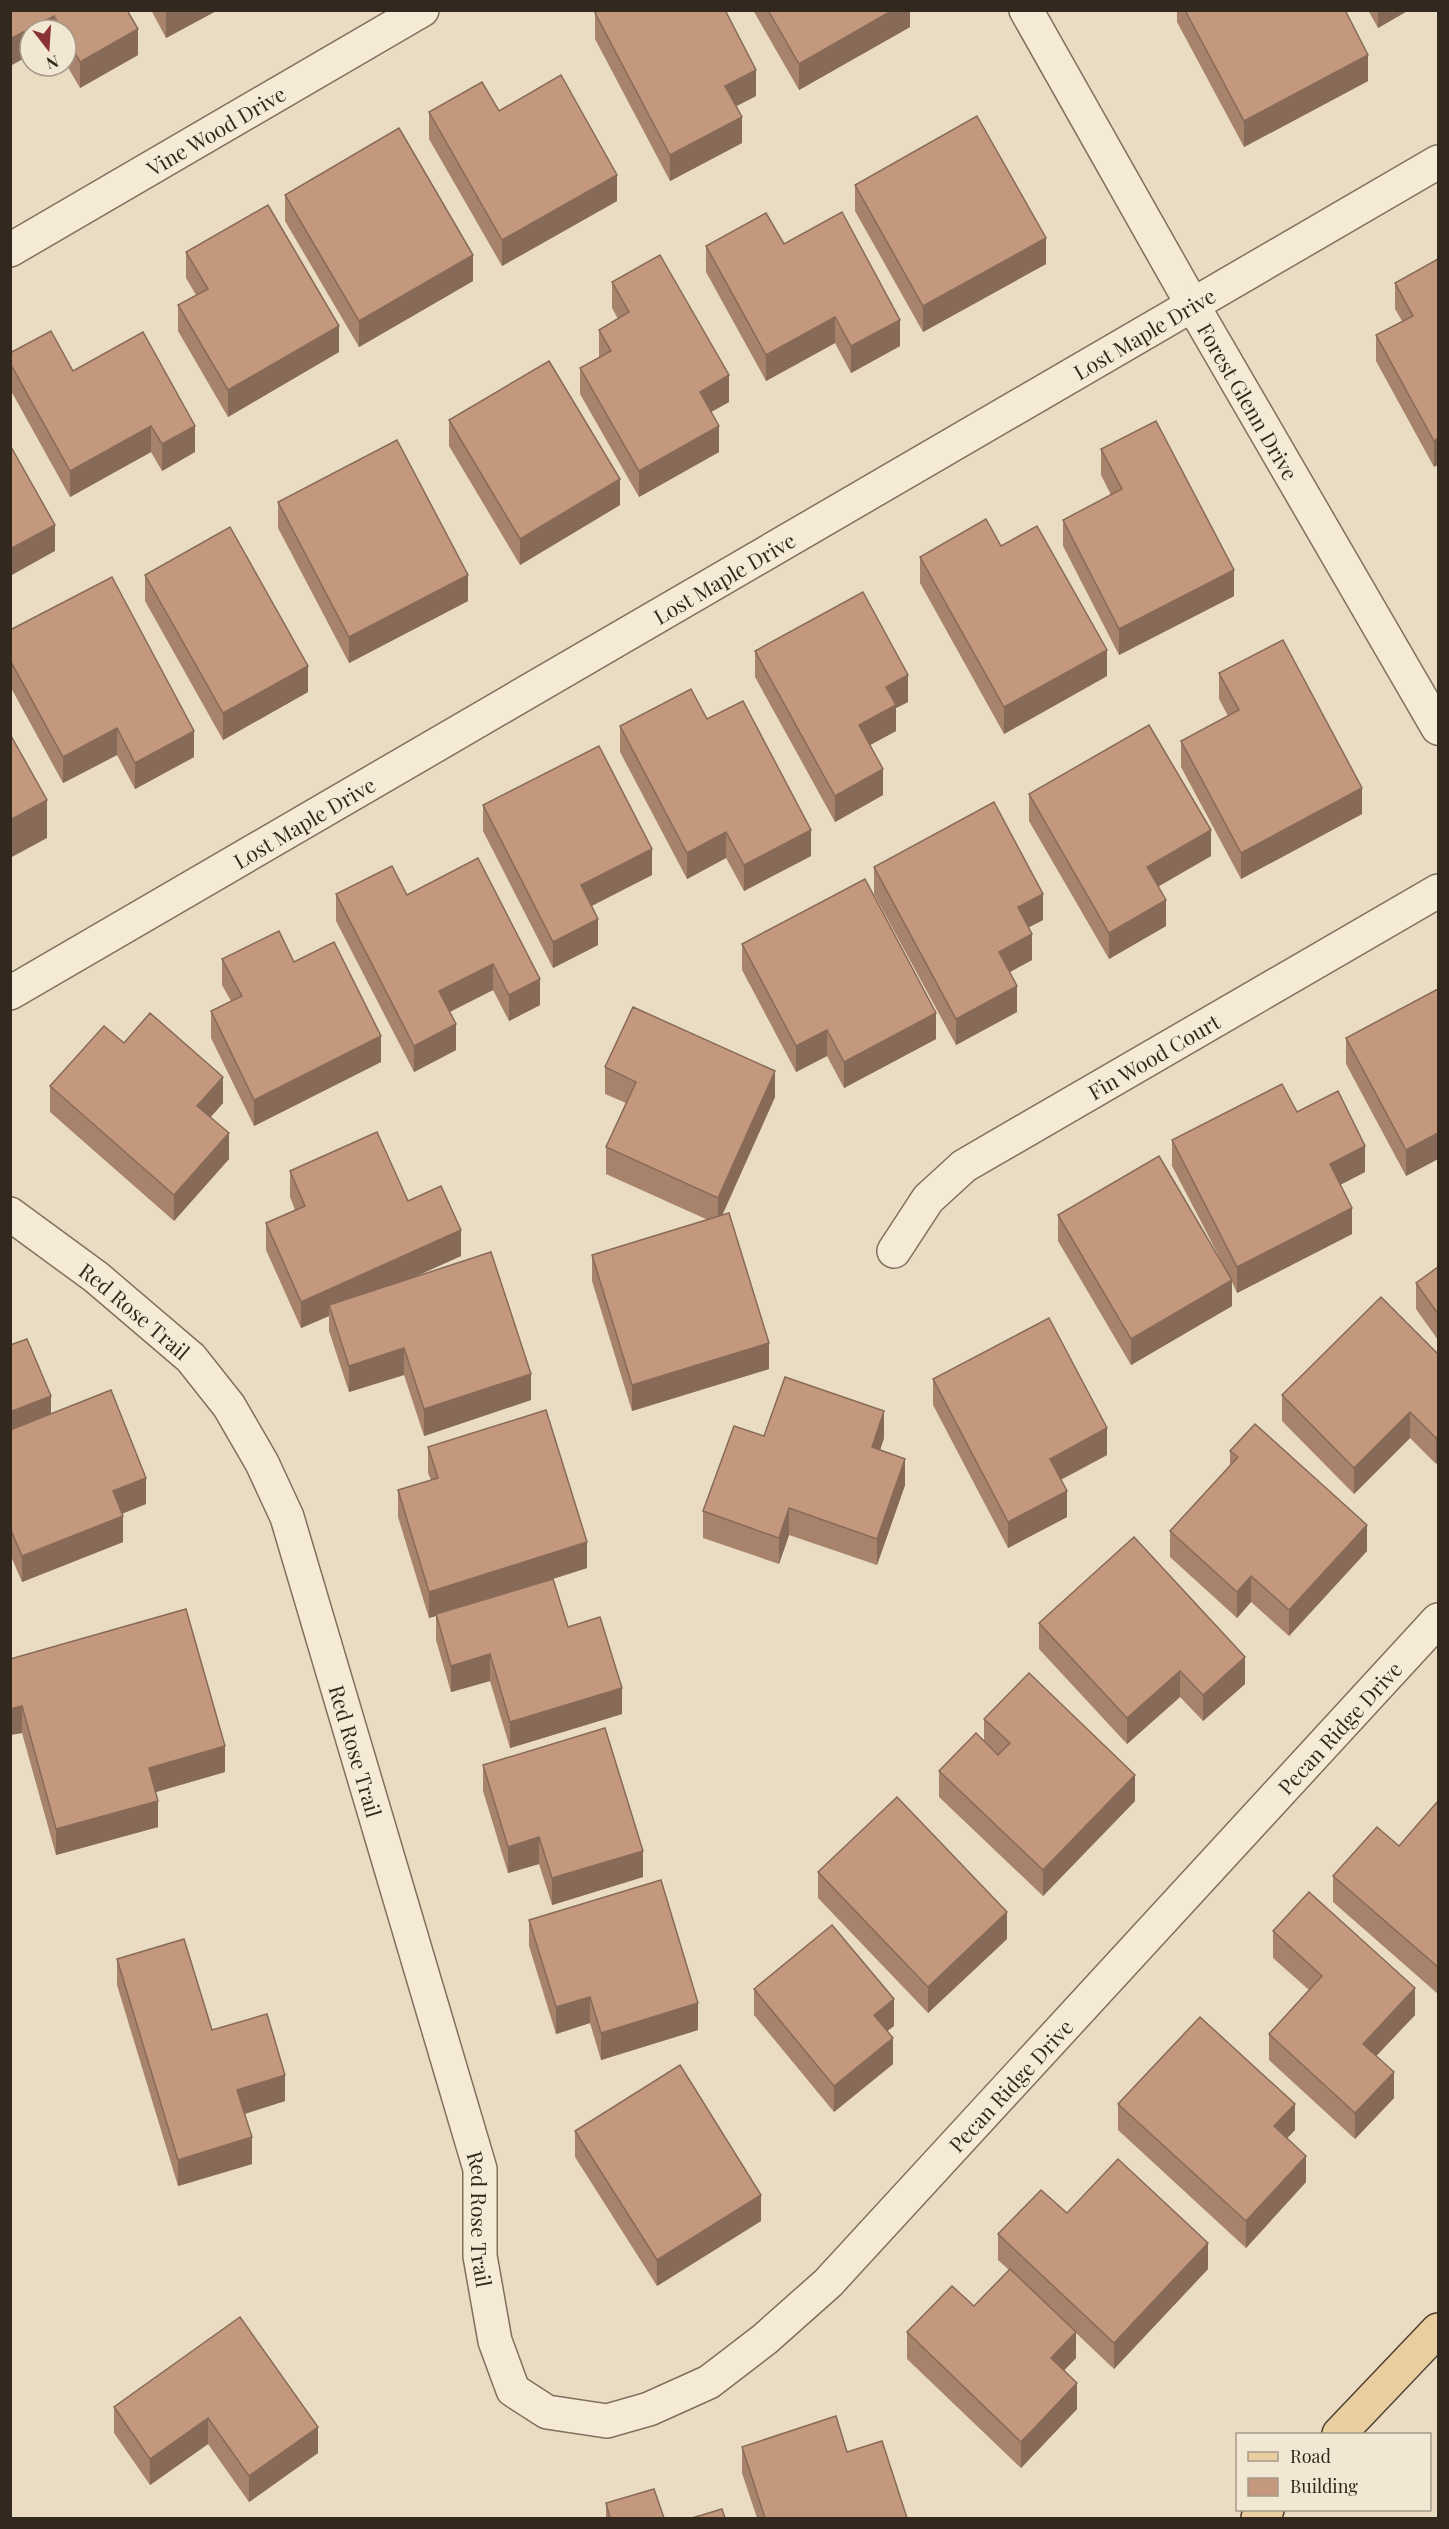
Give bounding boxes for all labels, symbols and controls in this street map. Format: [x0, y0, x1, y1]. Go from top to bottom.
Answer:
north arrow [18, 18, 78, 78]
text: N [44, 51, 61, 75]
street label: Vine Wood Drive [140, 79, 290, 182]
street label: Lost Maple Drive [1068, 281, 1220, 385]
street label: Forest Glenn Drive [1192, 318, 1305, 485]
street label: Lost Maple Drive [648, 525, 800, 630]
street label: Lost Maple Drive [228, 770, 380, 874]
street label: Fin Wood Court [1082, 1007, 1225, 1105]
street label: Red Rose Trail [74, 1256, 196, 1365]
street label: Pecan Ridge Drive [1271, 1655, 1407, 1800]
street label: Red Rose Trail [323, 1681, 389, 1820]
street label: Pecan Ridge Drive [942, 2013, 1078, 2158]
street label: Red Rose Trail [461, 2147, 499, 2289]
legend [1236, 2433, 1431, 2511]
text: Road [1290, 2444, 1331, 2468]
text: Building [1290, 2474, 1358, 2498]

